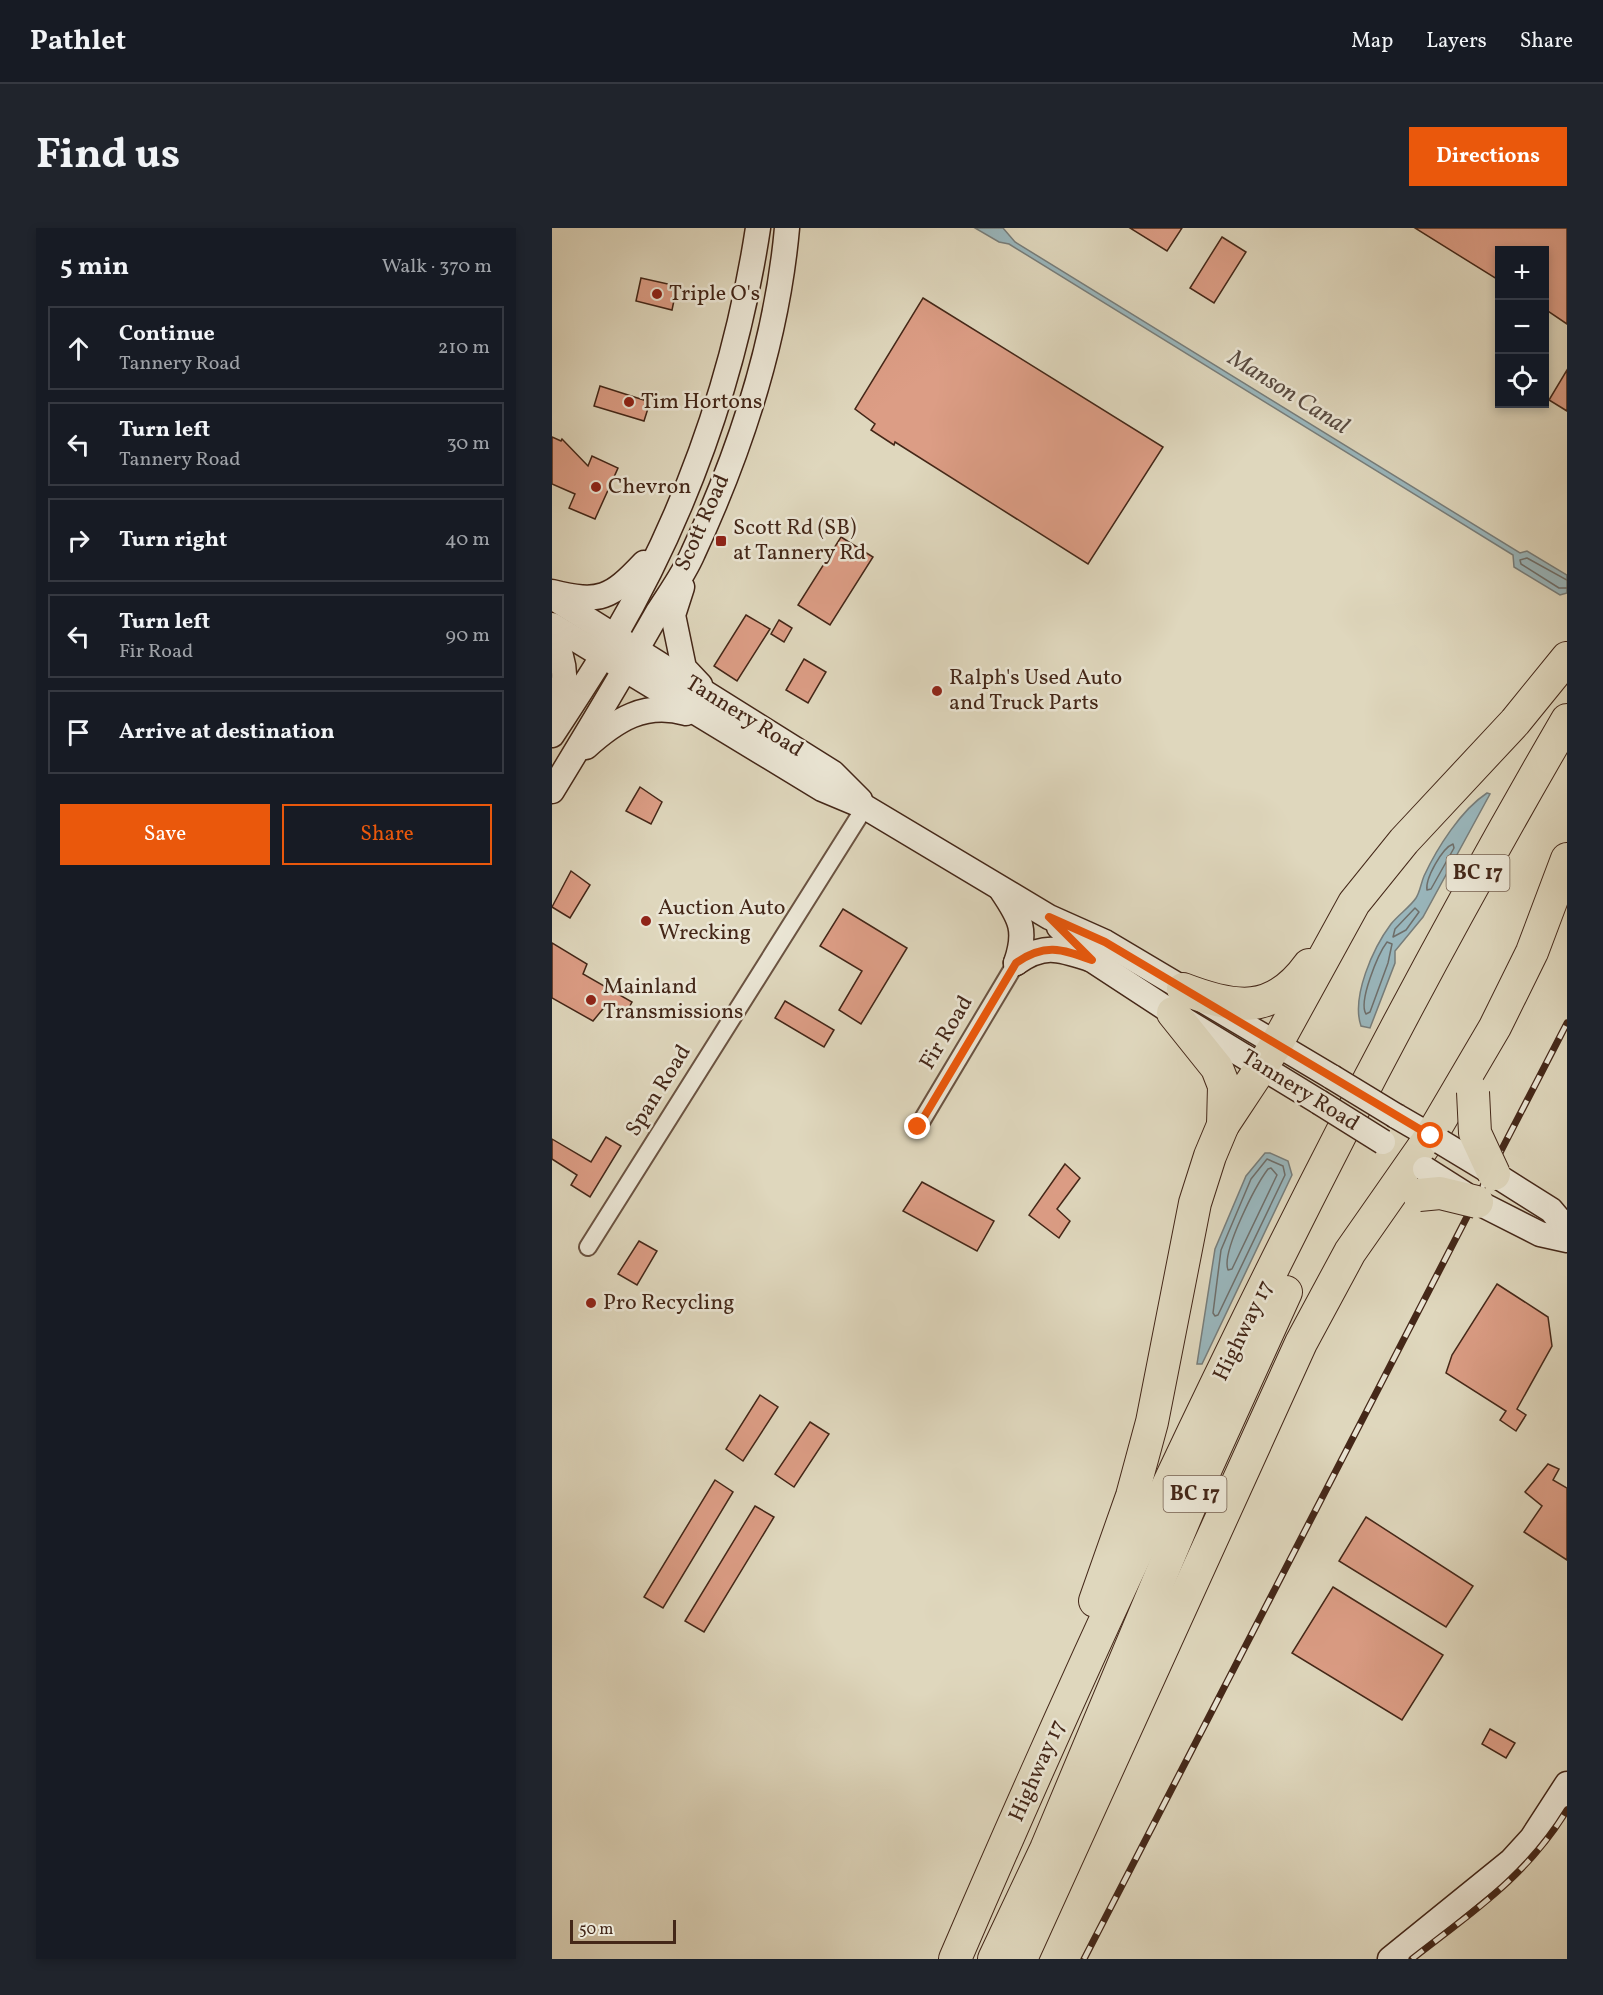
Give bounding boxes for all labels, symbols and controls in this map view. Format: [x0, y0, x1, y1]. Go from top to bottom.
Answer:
text: Pathlet [30, 22, 126, 61]
text: Map [1351, 27, 1393, 56]
text: Layers [1426, 27, 1487, 56]
text: Share [1520, 27, 1573, 56]
text: Find us [36, 127, 180, 186]
button: Directions [1409, 127, 1567, 186]
map controls [1495, 246, 1549, 408]
button: + [1495, 246, 1549, 300]
text: 5 min [60, 249, 129, 285]
text: Walk · 370 m [382, 253, 492, 281]
place label: Triple O's [669, 279, 760, 310]
marker: Triple O's [650, 287, 664, 301]
button: − [1495, 300, 1549, 354]
text: Continue [119, 319, 215, 350]
icon: ahead [62, 332, 95, 365]
text: 210 m [438, 334, 490, 362]
water label: Manson Canal [1220, 342, 1355, 444]
text: Tannery Road [119, 350, 241, 378]
button: locate [1495, 354, 1549, 408]
place label: Tim Hortons [641, 387, 763, 418]
marker: Tim Hortons [622, 395, 636, 409]
text: Turn left [119, 415, 210, 446]
icon: left [62, 428, 95, 461]
text: 30 m [446, 430, 490, 458]
text: Tannery Road [119, 446, 241, 474]
street label: Scott Road [668, 470, 738, 576]
place label: Chevron [608, 472, 691, 503]
marker: Chevron [589, 480, 603, 494]
place label: Scott Rd (SB) at Tannery Rd [733, 513, 866, 569]
icon: right [62, 524, 95, 557]
text: Turn right [119, 525, 227, 556]
text: 40 m [445, 526, 490, 554]
marker: Scott Rd (SB) at Tannery Rd [714, 534, 728, 548]
text: Turn left [119, 607, 210, 638]
icon: left [62, 620, 95, 653]
text: 90 m [446, 622, 490, 650]
text: Fir Road [119, 638, 193, 666]
place label: Ralph's Used Auto and Truck Parts [949, 663, 1122, 719]
street label: Tannery Road [679, 668, 809, 766]
marker: Ralph's Used Auto and Truck Parts [930, 684, 944, 698]
icon: arrive [62, 716, 95, 749]
text: Arrive at destination [119, 717, 335, 748]
button: Save [60, 804, 270, 865]
button: Share [282, 804, 492, 865]
road number: BC 17 [1446, 855, 1510, 891]
place label: Auction Auto Wrecking [658, 893, 786, 949]
marker: Auction Auto Wrecking [639, 914, 653, 928]
place label: Mainland Transmissions [603, 972, 744, 1028]
street label: Fir Road [913, 990, 981, 1076]
marker: Mainland Transmissions [584, 993, 598, 1007]
street label: Span Road [619, 1039, 699, 1143]
street label: Tannery Road [1235, 1042, 1365, 1140]
route end [904, 1113, 930, 1139]
route start [1417, 1122, 1443, 1148]
street label: Highway 17 [1206, 1275, 1282, 1387]
place label: Pro Recycling [603, 1288, 735, 1319]
marker: Pro Recycling [584, 1296, 598, 1310]
road number: BC 17 [1164, 1476, 1226, 1512]
street label: Highway 17 [1002, 1715, 1074, 1827]
scale bar [570, 1917, 676, 1944]
text: 50 m [579, 1919, 613, 1941]

